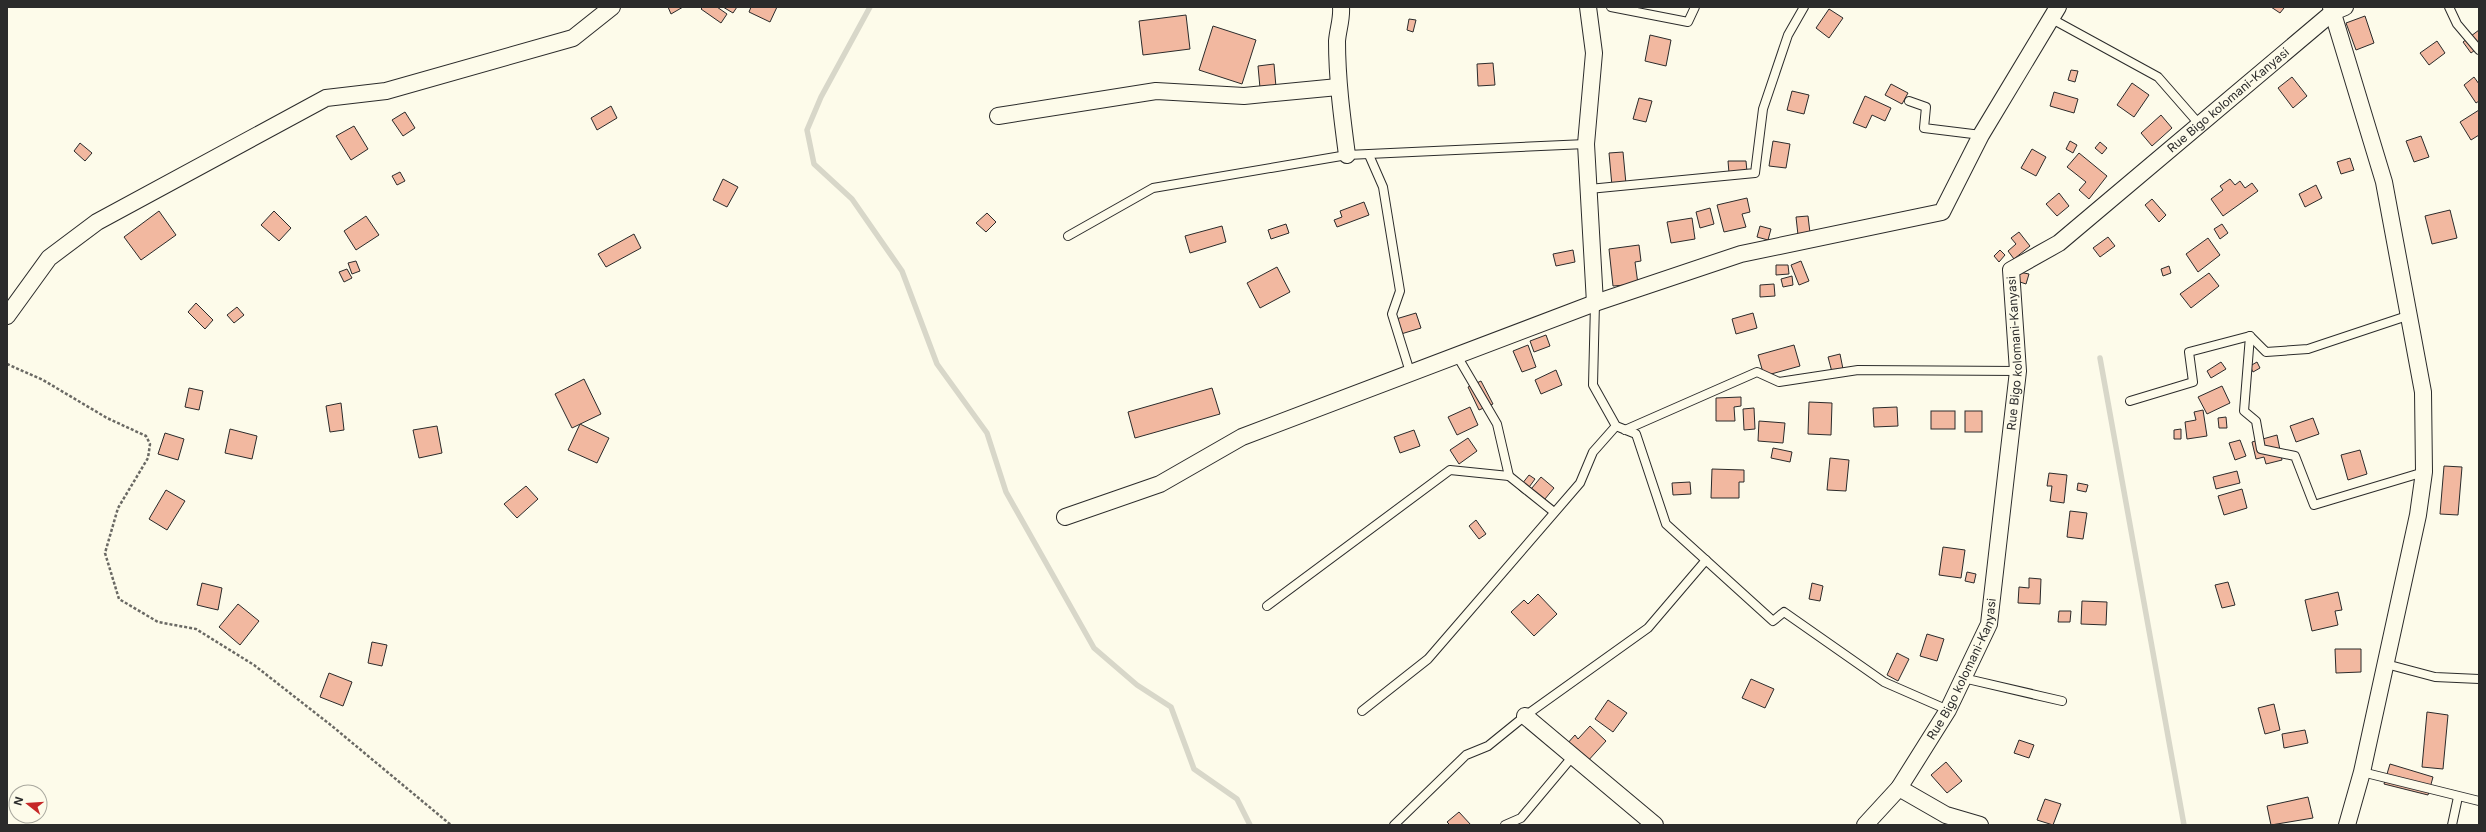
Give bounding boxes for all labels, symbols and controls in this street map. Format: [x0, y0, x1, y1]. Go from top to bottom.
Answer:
street label: Rue Bigo kolomani-Kanyasi [2164, 44, 2292, 156]
street label: Rue Bigo kolomani-Kanyasi [2003, 276, 2025, 431]
street label: Rue Bigo kolomani-Kanyasi [1923, 597, 1999, 742]
north arrow [8, 784, 48, 824]
text: N [11, 795, 26, 807]

